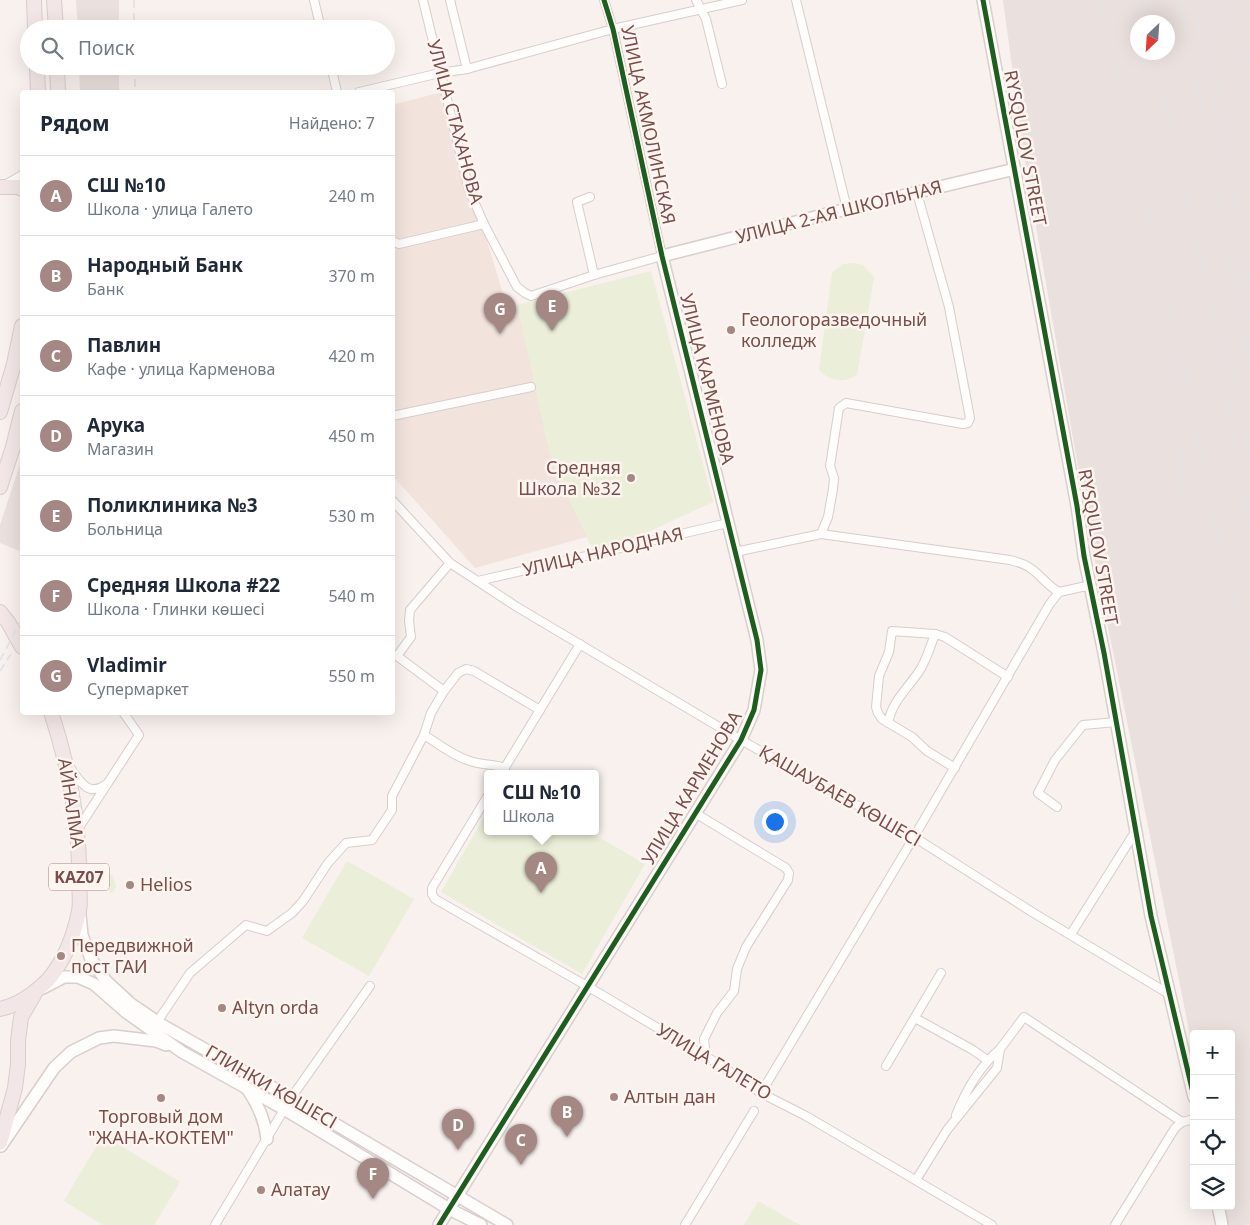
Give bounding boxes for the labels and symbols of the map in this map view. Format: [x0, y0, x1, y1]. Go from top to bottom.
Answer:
north arrow [1130, 15, 1175, 60]
street label: УЛИЦА АКМОЛИНСКАЯ [616, 23, 682, 227]
street label: УЛИЦА СТАХАНОВА [422, 37, 490, 207]
street label: RYSQULOV STREET [999, 68, 1053, 228]
street label: УЛИЦА 2-АЯ ШКОЛЬНАЯ [733, 174, 944, 248]
pin: E [536, 290, 568, 331]
street label: УЛИЦА КАРМЕНОВА [675, 291, 741, 467]
pin: G [484, 293, 516, 334]
place label: Геологоразведочный колледж [741, 307, 927, 352]
marker: Геологоразведочный колледж [725, 324, 737, 336]
place label: Средняя Школа №32 [518, 455, 621, 500]
street label: RYSQULOV STREET [1073, 467, 1125, 627]
marker: Средняя Школа №32 [625, 472, 637, 484]
street label: УЛИЦА НАРОДНАЯ [520, 521, 685, 581]
street label: УЛИЦА КАРМЕНОВА [636, 706, 747, 869]
street label: ҚАШАУБАЕВ КӨШЕСІ [755, 739, 926, 851]
street label: АЙНАЛМА [53, 756, 91, 850]
your location [762, 809, 788, 835]
pin: A [525, 852, 557, 893]
road number: KAZ07 [49, 864, 109, 890]
place label: Helios [140, 872, 192, 896]
marker: Helios [124, 879, 136, 891]
place label: Передвижной пост ГАИ [71, 933, 194, 978]
marker: Передвижной пост ГАИ [55, 950, 67, 962]
place label: Altyn orda [232, 995, 319, 1019]
marker: Altyn orda [216, 1002, 228, 1014]
street label: УЛИЦА ГАЛЕТО [652, 1017, 777, 1105]
street label: ГЛИНКИ КӨШЕСІ [201, 1039, 342, 1134]
place label: Алтын дан [624, 1084, 716, 1108]
marker: Алтын дан [608, 1091, 620, 1103]
marker: Торговый дом "ЖАНА-КОКТЕМ" [155, 1092, 167, 1104]
pin: B [551, 1096, 583, 1137]
place label: Торговый дом "ЖАНА-КОКТЕМ" [88, 1104, 234, 1149]
pin: D [442, 1109, 474, 1150]
pin: C [505, 1124, 537, 1165]
pin: F [357, 1158, 389, 1199]
place label: Алатау [271, 1177, 331, 1201]
marker: Алатау [255, 1184, 267, 1196]

